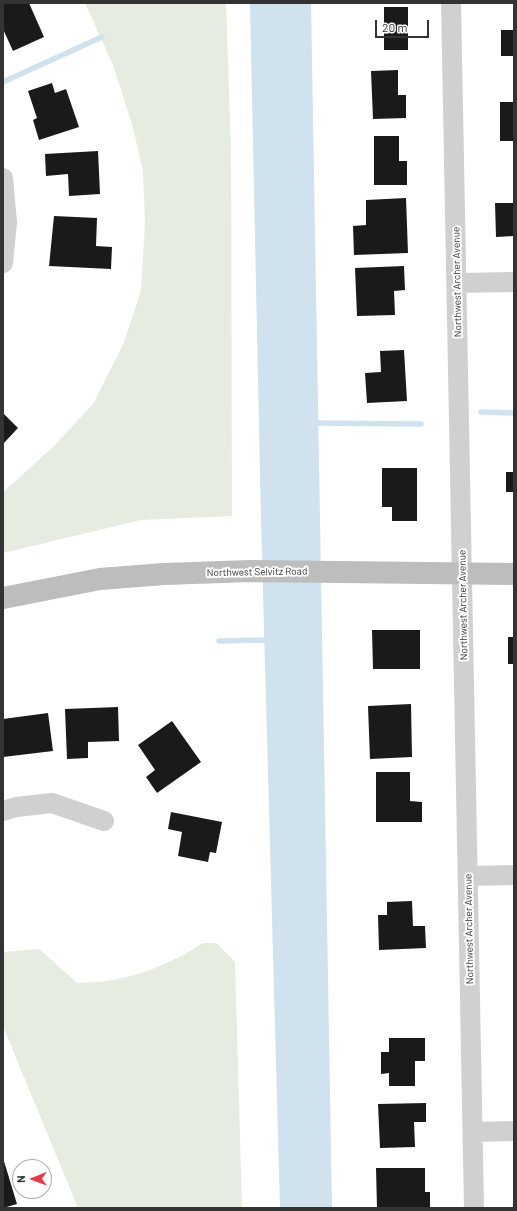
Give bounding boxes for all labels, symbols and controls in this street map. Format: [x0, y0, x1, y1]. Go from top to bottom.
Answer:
scale bar [377, 12, 431, 38]
text: 20 m [382, 20, 408, 34]
street label: Northwest Archer Avenue [450, 227, 464, 337]
street label: Northwest Archer Avenue [456, 550, 470, 660]
street label: Northwest Selvitz Road [207, 565, 307, 579]
street label: Northwest Archer Avenue [462, 874, 476, 984]
north arrow [12, 1159, 52, 1199]
text: N [14, 1175, 27, 1183]

